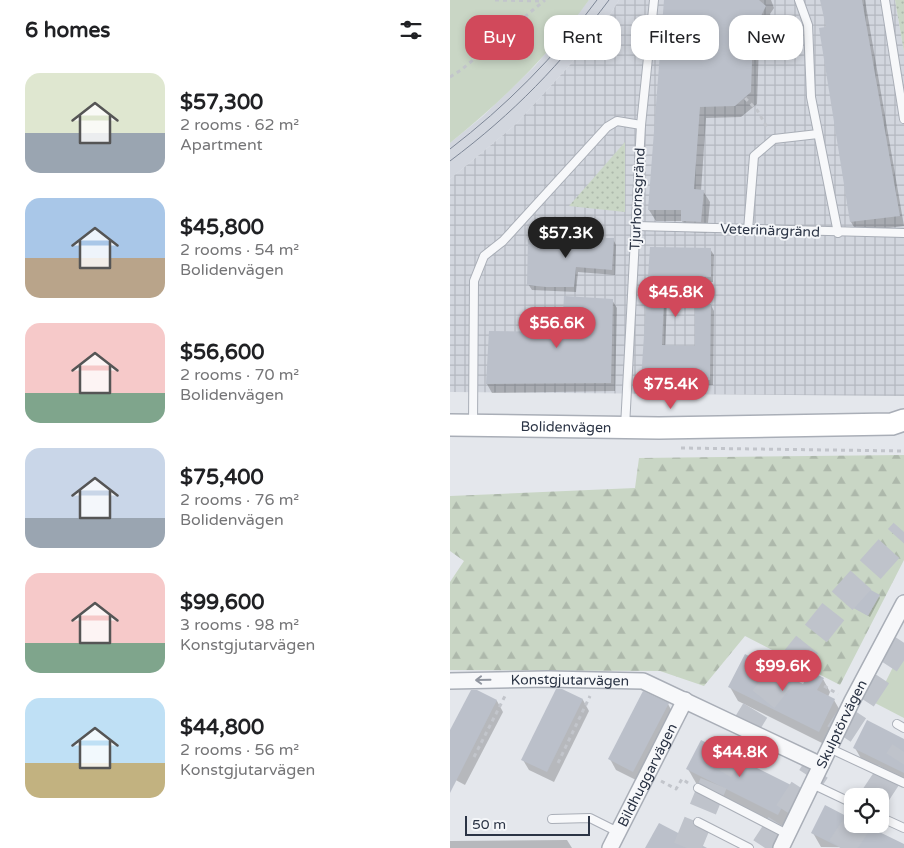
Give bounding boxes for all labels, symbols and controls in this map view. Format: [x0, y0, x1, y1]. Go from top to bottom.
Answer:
chip: Buy [465, 15, 534, 60]
chip: Rent [544, 15, 621, 60]
chip: Filters [631, 15, 719, 60]
chip: New [729, 15, 803, 60]
icon: filters [397, 16, 425, 44]
text: 6 homes [25, 18, 110, 43]
text: $57,300 [180, 90, 263, 115]
icon: home [65, 93, 125, 153]
text: 2 rooms · 62 m² [180, 115, 299, 135]
text: Apartment [180, 135, 263, 155]
street label: Tjurhornsgränd [626, 147, 649, 251]
text: $45,800 [180, 215, 264, 240]
pin: $57.3K [525, 216, 607, 259]
icon: home [65, 218, 125, 278]
street label: Veterinärgränd [720, 220, 820, 241]
text: $57.3K [539, 223, 593, 243]
text: 2 rooms · 54 m² [180, 240, 299, 260]
text: Bolidenvägen [180, 260, 284, 280]
pin: $45.8K [635, 276, 717, 318]
text: $45.8K [649, 282, 703, 302]
pin: $56.6K [516, 306, 598, 349]
text: $56.6K [530, 313, 584, 333]
text: $56,600 [180, 340, 264, 365]
icon: home [65, 343, 125, 403]
text: 2 rooms · 70 m² [180, 365, 299, 385]
pin: $75.4K [630, 368, 712, 410]
text: $75.4K [644, 374, 698, 394]
text: Bolidenvägen [180, 385, 284, 405]
street label: Bolidenvägen [520, 418, 612, 436]
text: $75,400 [180, 465, 264, 490]
icon: home [65, 468, 125, 528]
text: 2 rooms · 76 m² [180, 490, 299, 510]
text: Bolidenvägen [180, 510, 284, 530]
text: $99,600 [180, 590, 264, 615]
icon: home [65, 593, 125, 653]
text: 3 rooms · 98 m² [180, 615, 299, 635]
text: Konstgjutarvägen [180, 635, 315, 655]
pin: $99.6K [742, 650, 824, 692]
text: $99.6K [756, 656, 810, 676]
street label: Konstgjutarvägen [511, 671, 629, 690]
one-way arrow [475, 675, 492, 685]
street label: Skulptörvägen [813, 677, 871, 771]
text: $44,800 [180, 715, 264, 740]
icon: home [65, 718, 125, 778]
street label: Bildhuggarvägen [614, 720, 681, 830]
pin: $44.8K [699, 736, 781, 778]
text: 2 rooms · 56 m² [180, 740, 299, 760]
text: $44.8K [713, 742, 767, 762]
text: Konstgjutarvägen [180, 760, 315, 780]
map controls [844, 788, 889, 833]
button: locate [844, 788, 889, 833]
scale bar [465, 813, 590, 836]
text: 50 m [472, 816, 506, 833]

